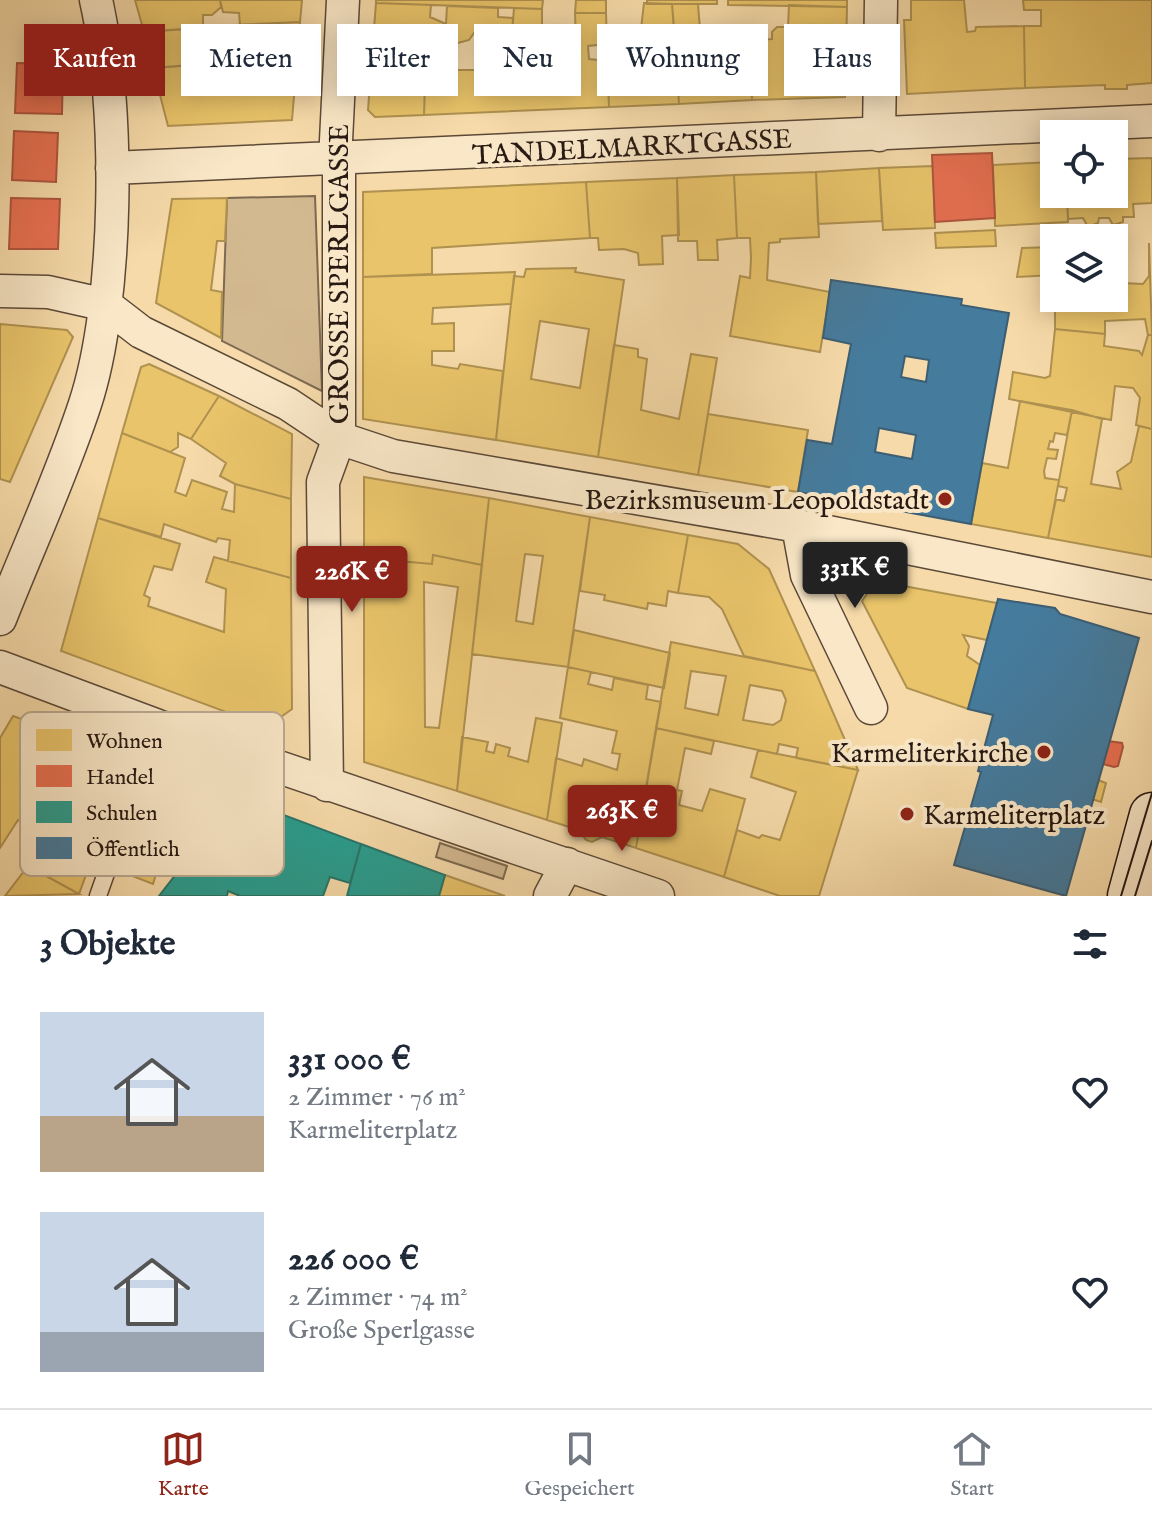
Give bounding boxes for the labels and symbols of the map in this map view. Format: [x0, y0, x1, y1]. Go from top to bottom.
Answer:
street label: TANDELMARKTGASSE [471, 123, 793, 174]
street label: GROSSE SPERLGASSE [323, 124, 358, 424]
place label: Bezirksmuseum Leopoldstadt [584, 484, 929, 519]
marker: Bezirksmuseum Leopoldstadt [936, 490, 954, 508]
pin: 331K € [790, 542, 920, 610]
pin: 226K € [287, 546, 417, 614]
legend [20, 712, 284, 876]
text: Wohnen [86, 728, 163, 756]
place label: Karmeliterkirche [831, 737, 1028, 772]
marker: Karmeliterkirche [1035, 743, 1053, 761]
text: Handel [86, 764, 154, 792]
pin: 263K € [557, 785, 687, 853]
place label: Karmeliterplatz [923, 799, 1105, 834]
text: Schulen [86, 800, 158, 828]
marker: Karmeliterplatz [898, 805, 916, 823]
text: Öffentlich [86, 836, 180, 864]

